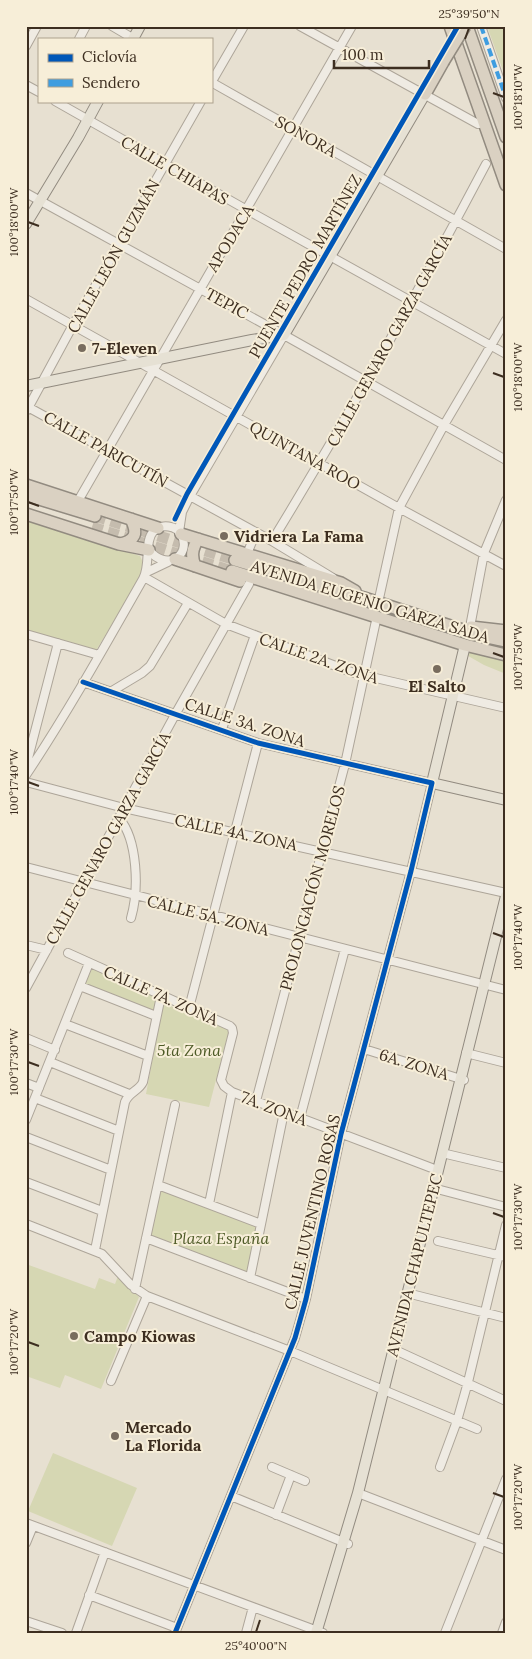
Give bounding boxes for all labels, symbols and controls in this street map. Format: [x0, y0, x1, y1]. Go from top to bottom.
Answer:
text: 25°39'50"N [438, 6, 500, 21]
legend [38, 38, 212, 102]
scale bar [334, 38, 430, 70]
text: 100 m [342, 45, 383, 64]
text: Ciclovía [82, 47, 137, 66]
text: 100°18'10"W [510, 63, 525, 130]
text: Sendero [82, 73, 140, 92]
street label: SONORA [272, 111, 341, 162]
street label: CALLE CHIAPAS [118, 131, 232, 209]
street label: PUENTE PEDRO MARTÍNEZ [244, 171, 366, 361]
street label: CALLE LEÓN GUZMÁN [62, 176, 164, 336]
text: 100°18'00"W [6, 187, 21, 256]
street label: APODACA [202, 200, 258, 276]
street label: CALLE GENARO GARZA GARCÍA [322, 229, 456, 450]
street label: TEPIC [202, 283, 252, 323]
place label: 7-Eleven [92, 338, 157, 358]
marker: 7-Eleven [76, 342, 88, 354]
text: 100°18'00"W [510, 342, 525, 411]
street label: CALLE PARICUTÍN [40, 407, 172, 491]
street label: QUINTANA ROO [246, 416, 364, 494]
text: 100°17'50"W [6, 468, 21, 535]
place label: Vidriera La Fama [234, 526, 364, 546]
marker: Vidriera La Fama [218, 530, 230, 542]
street label: AVENIDA EUGENIO GARZA SADA [247, 555, 493, 647]
text: 100°17'50"W [510, 623, 525, 690]
street label: CALLE 2A. ZONA [257, 628, 382, 688]
marker: El Salto [431, 663, 443, 675]
place label: El Salto [408, 676, 466, 696]
street label: CALLE 3A. ZONA [182, 693, 309, 751]
street label: CALLE GENARO GARZA GARCÍA [41, 727, 175, 948]
text: 100°17'40"W [6, 748, 21, 815]
street label: PROLONGACIÓN MORELOS [275, 783, 349, 993]
street label: CALLE 4A. ZONA [173, 809, 300, 855]
street label: CALLE 5A. ZONA [145, 890, 272, 940]
text: 100°17'40"W [510, 903, 525, 970]
street label: CALLE 7A. ZONA [101, 961, 222, 1030]
text: 100°17'30"W [6, 1028, 21, 1095]
park label: 5ta Zona [157, 1040, 221, 1060]
street label: 6A. ZONA [377, 1044, 452, 1084]
street label: 7A. ZONA [238, 1086, 311, 1130]
street label: CALLE JUVENTINO ROSAS [280, 1112, 344, 1312]
street label: AVENIDA CHAPULTEPEC [381, 1171, 446, 1360]
text: 100°17'30"W [510, 1183, 525, 1250]
park label: Plaza España [173, 1228, 270, 1248]
text: 100°17'20"W [6, 1308, 21, 1375]
place label: Campo Kiowas [84, 1326, 196, 1346]
marker: Campo Kiowas [68, 1330, 80, 1342]
place label: Mercado La Florida [125, 1417, 202, 1455]
marker: Mercado La Florida [109, 1430, 121, 1442]
text: 100°17'20"W [510, 1463, 525, 1530]
text: 25°40'00"N [225, 1638, 287, 1653]

